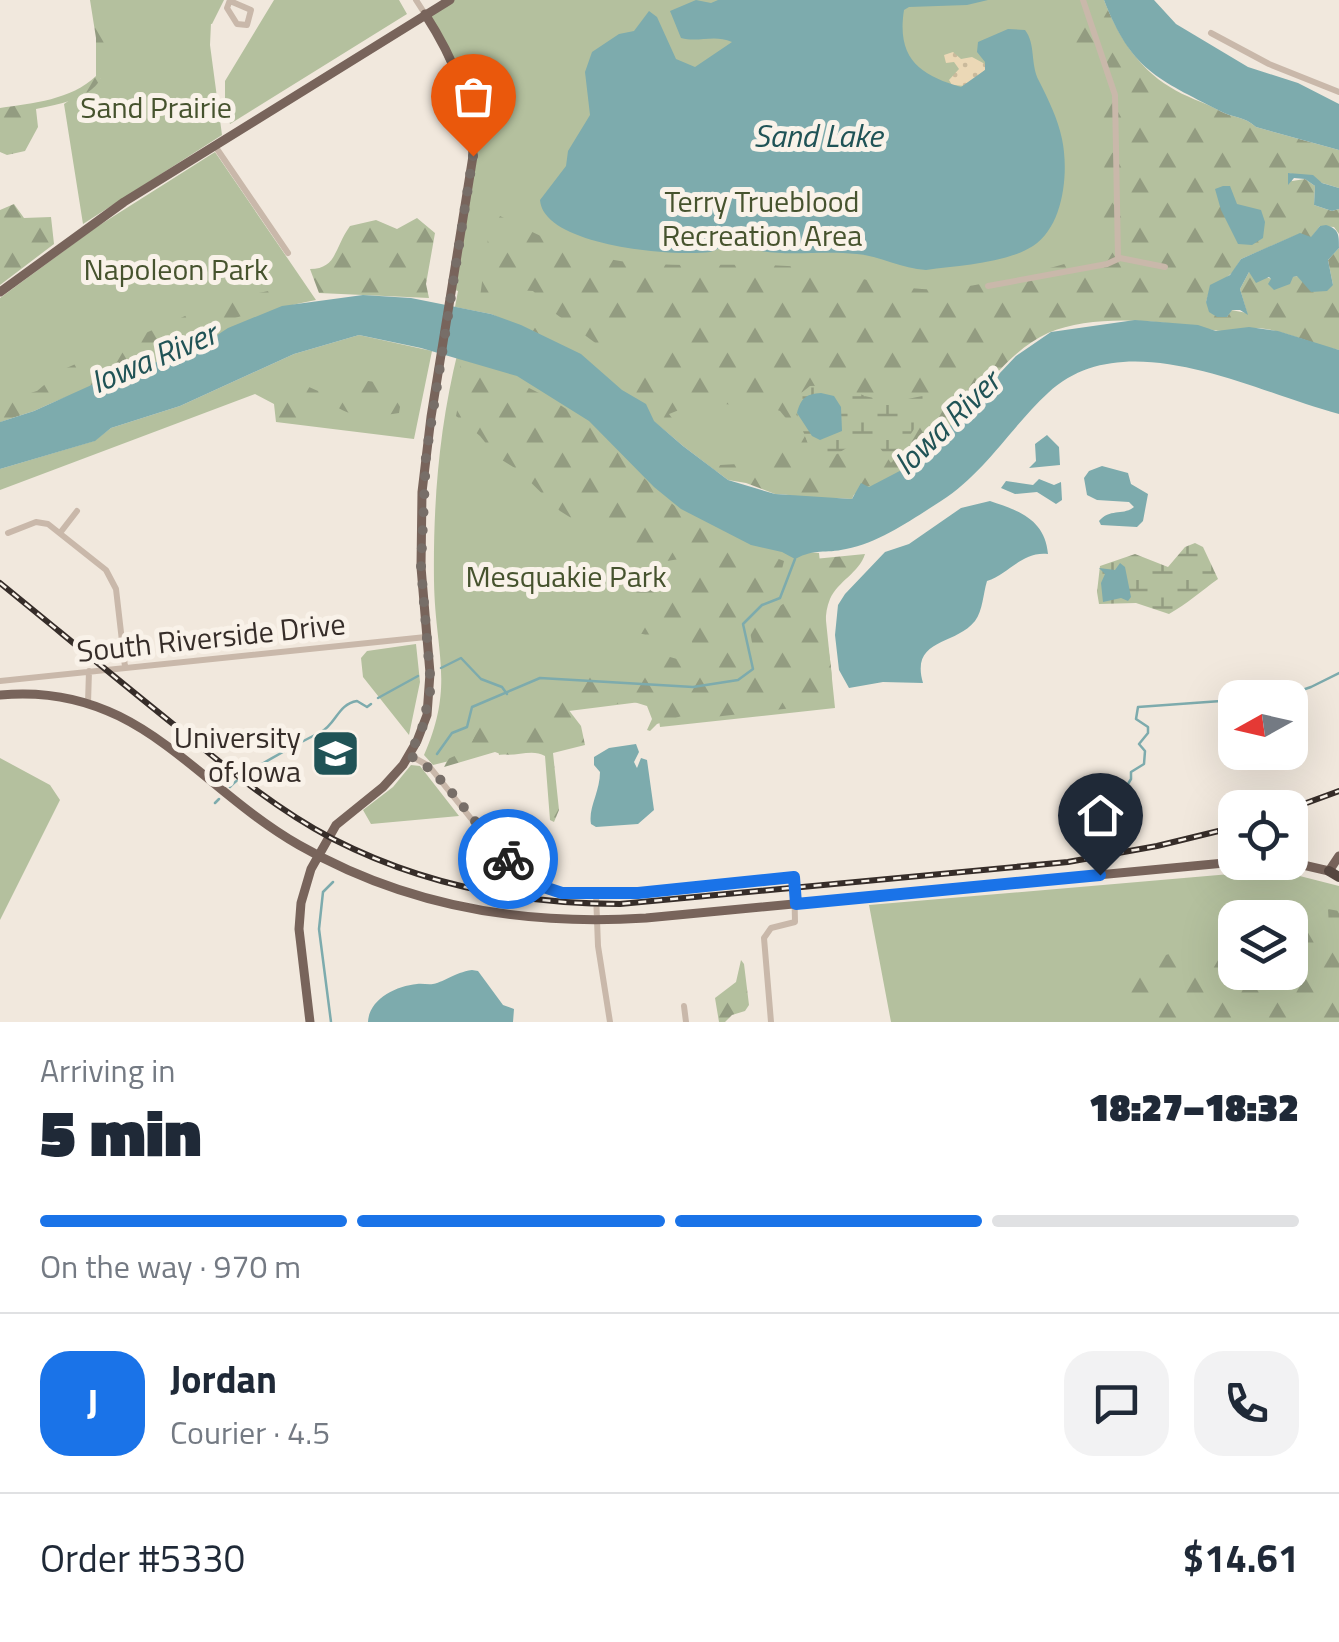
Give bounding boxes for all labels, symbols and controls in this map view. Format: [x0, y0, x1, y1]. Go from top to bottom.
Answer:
pin [431, 54, 516, 157]
icon: bag [446, 69, 501, 124]
park label: Sand Prairie [80, 84, 232, 130]
water label: Sand Lake [753, 111, 885, 159]
park label: Terry Trueblood Recreation Area [662, 178, 862, 258]
park label: Napoleon Park [83, 246, 269, 292]
water label: Iowa River [83, 307, 227, 405]
water label: Iowa River [882, 356, 1013, 485]
park label: Mesquakie Park [466, 553, 667, 599]
street label: South Riverside Drive [74, 600, 348, 674]
north arrow [1218, 680, 1308, 770]
map controls [1218, 680, 1308, 990]
place label: University of Iowa [174, 714, 301, 794]
school or university icon: University of Iowa [310, 728, 362, 780]
pin [1058, 773, 1143, 876]
icon: home [1073, 788, 1128, 843]
button: locate [1218, 790, 1308, 880]
courier [458, 809, 558, 909]
icon: bike [481, 832, 536, 887]
button: layers [1218, 900, 1308, 990]
text: Arriving in [40, 1046, 176, 1094]
text: 18:27–18:32 [1089, 1078, 1299, 1136]
text: 5 min [40, 1082, 201, 1181]
text: On the way · 970 m [40, 1242, 301, 1290]
text: Jordan [170, 1350, 277, 1408]
button: chat [1064, 1351, 1169, 1456]
button: phone [1194, 1351, 1299, 1456]
text: J [87, 1374, 98, 1432]
text: Courier · 4.5 [170, 1408, 330, 1456]
text: Order #5330 [40, 1529, 245, 1587]
text: $14.61 [1183, 1529, 1299, 1587]

